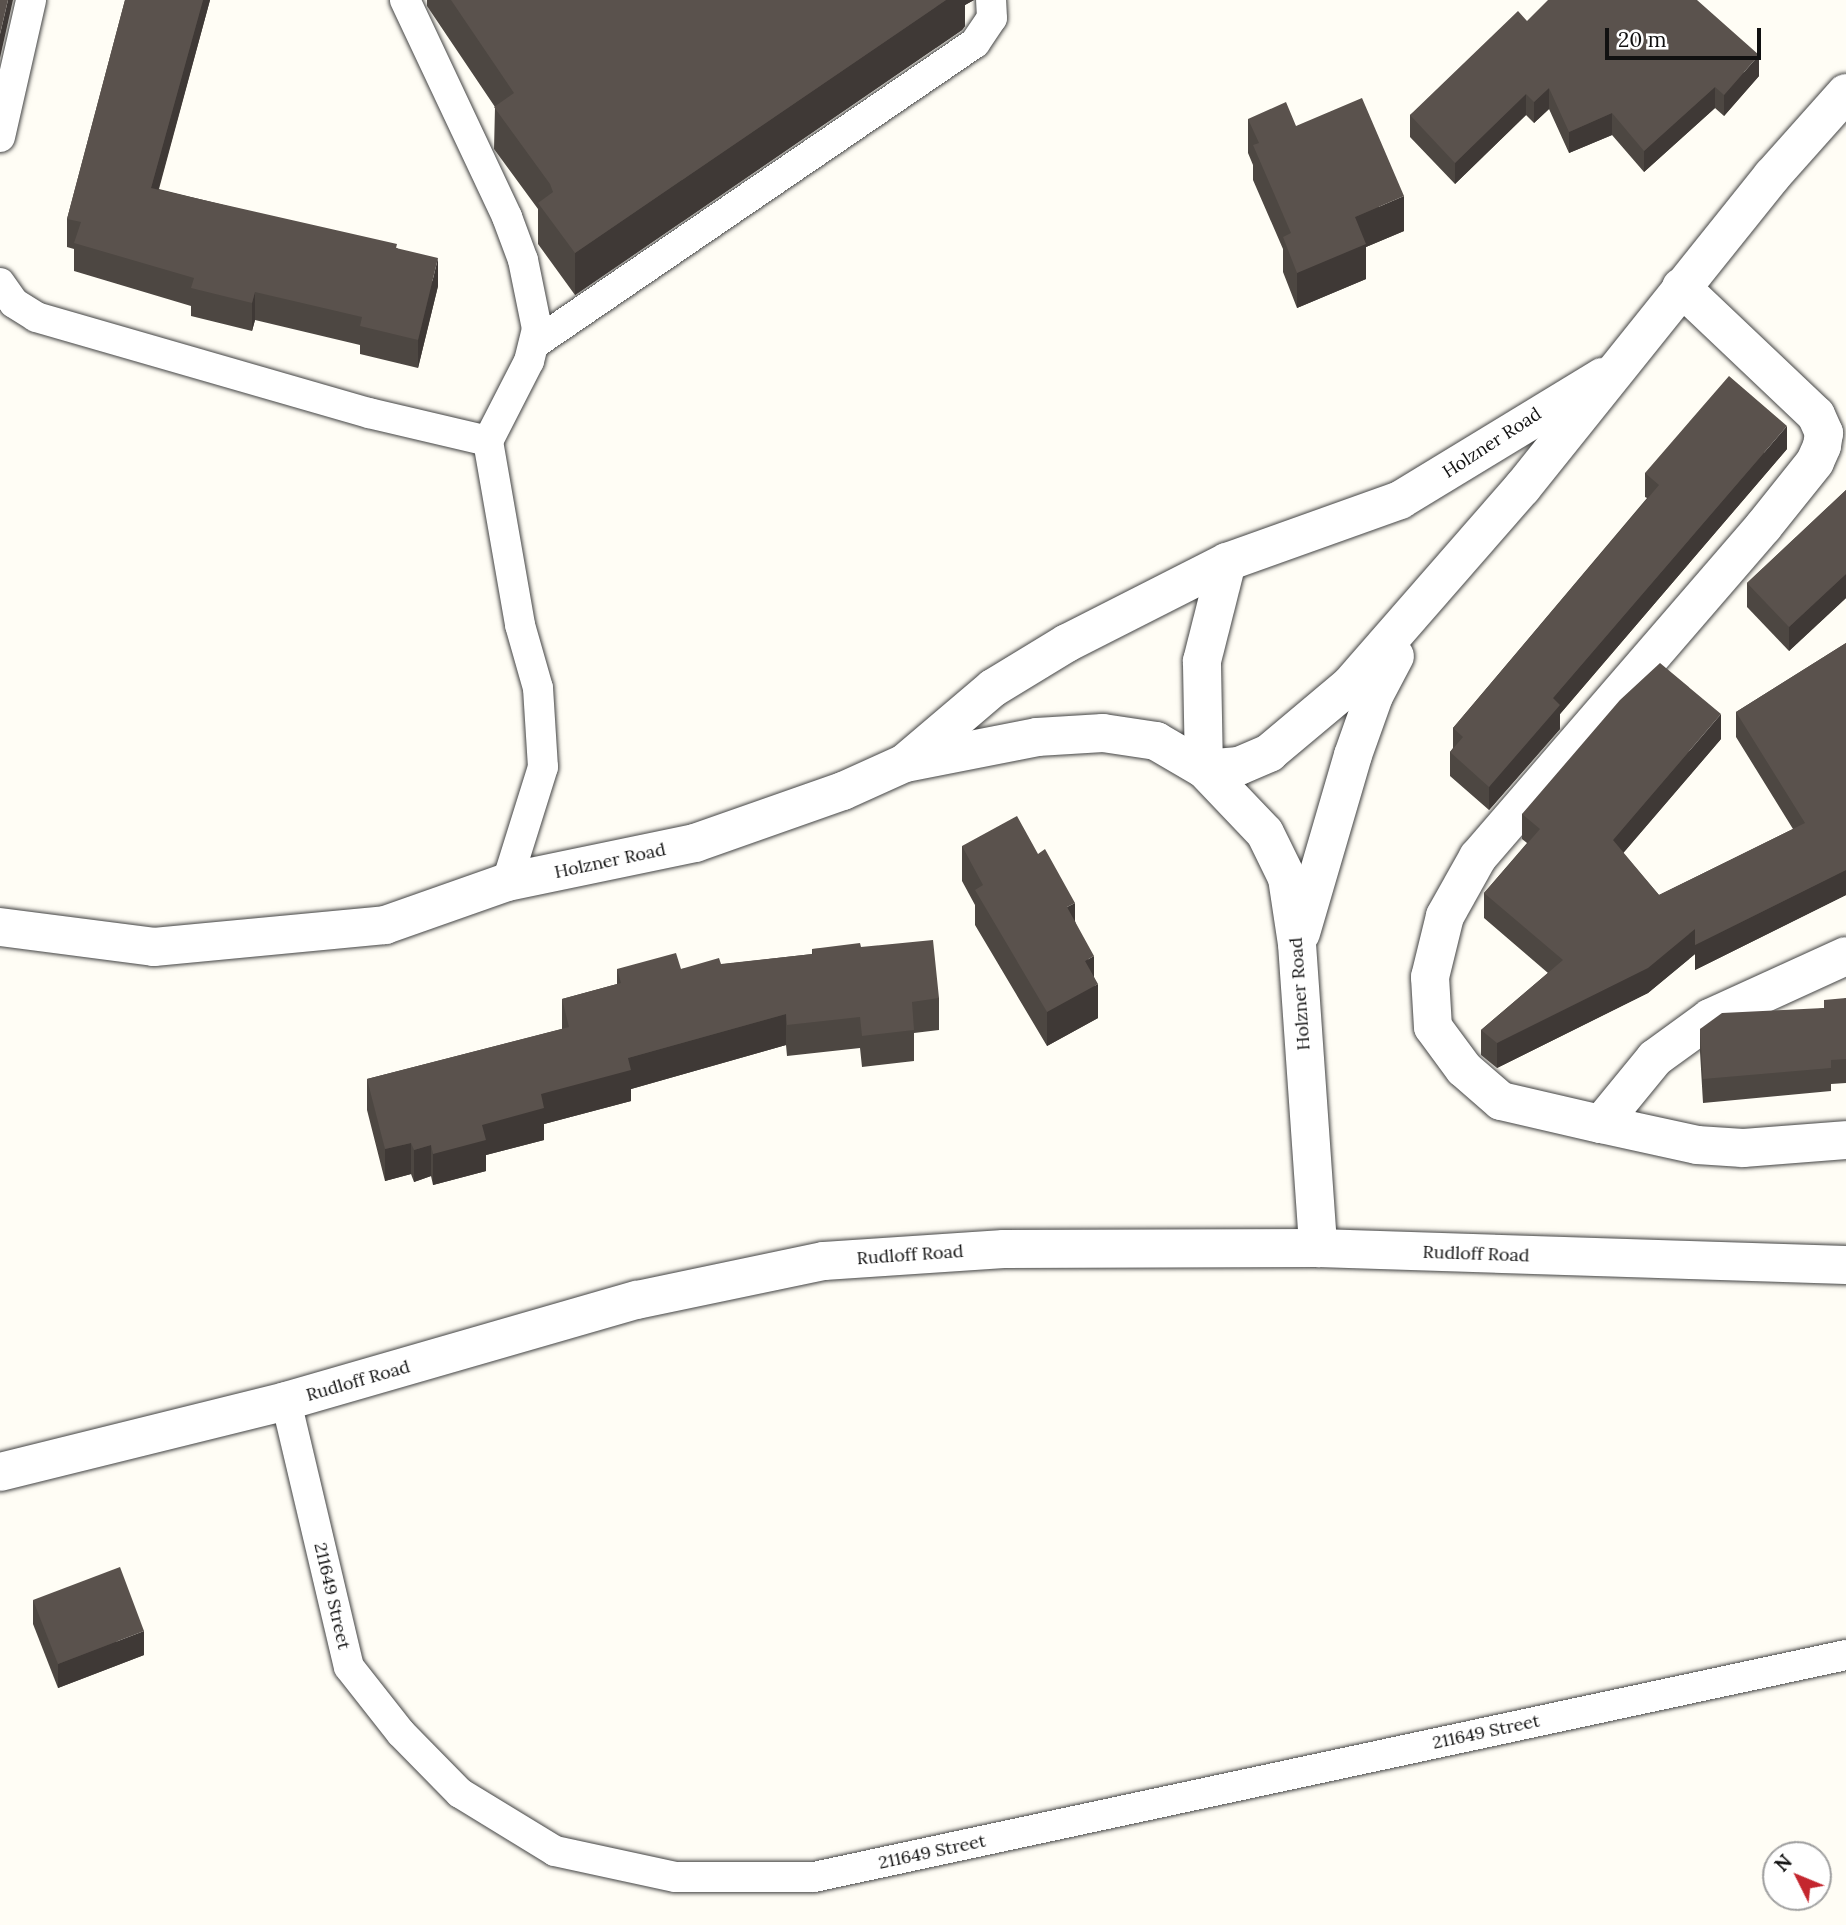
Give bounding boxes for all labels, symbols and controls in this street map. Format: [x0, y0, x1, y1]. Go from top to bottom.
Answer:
scale bar [1608, 14, 1764, 58]
text: 20 m [1618, 26, 1667, 53]
street label: Holzner Road [1439, 403, 1545, 483]
street label: Holzner Road [552, 839, 668, 883]
street label: Holzner Road [1285, 937, 1315, 1051]
street label: Rudloff Road [856, 1240, 964, 1270]
street label: Rudloff Road [1422, 1241, 1530, 1267]
street label: Rudloff Road [304, 1356, 412, 1406]
street label: 211649 Street [309, 1540, 355, 1652]
street label: 211649 Street [1430, 1710, 1542, 1754]
street label: 211649 Street [876, 1830, 988, 1874]
north arrow [1762, 1841, 1832, 1911]
text: N [1769, 1849, 1797, 1877]

